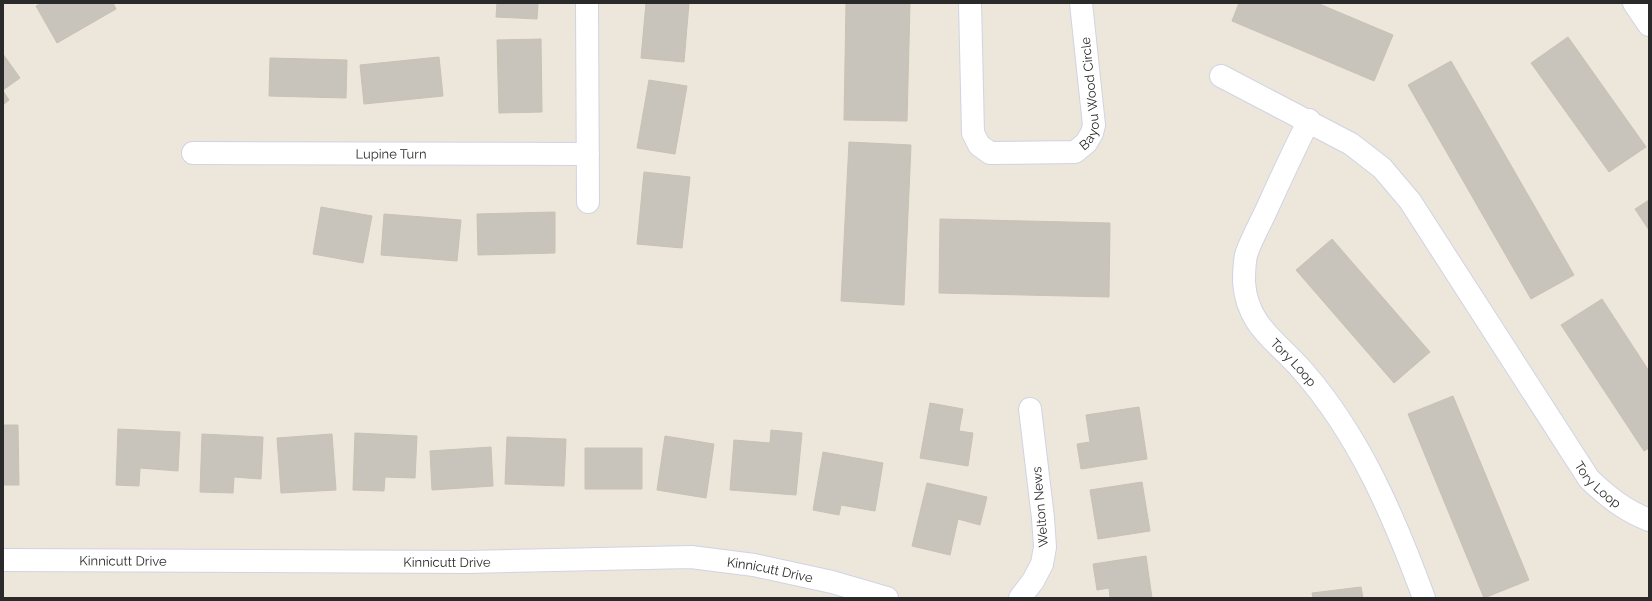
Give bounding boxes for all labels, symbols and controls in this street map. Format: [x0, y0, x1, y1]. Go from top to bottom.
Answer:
street label: Bayou Wood Circle [1076, 36, 1102, 153]
street label: Lupine Turn [355, 146, 427, 161]
street label: Tory Loop [1268, 335, 1320, 389]
street label: Tory Loop [1572, 458, 1624, 511]
street label: Welton News [1029, 466, 1051, 548]
street label: Kinnicutt Drive [79, 553, 167, 568]
street label: Kinnicutt Drive [403, 554, 491, 570]
street label: Kinnicutt Drive [726, 554, 815, 585]

